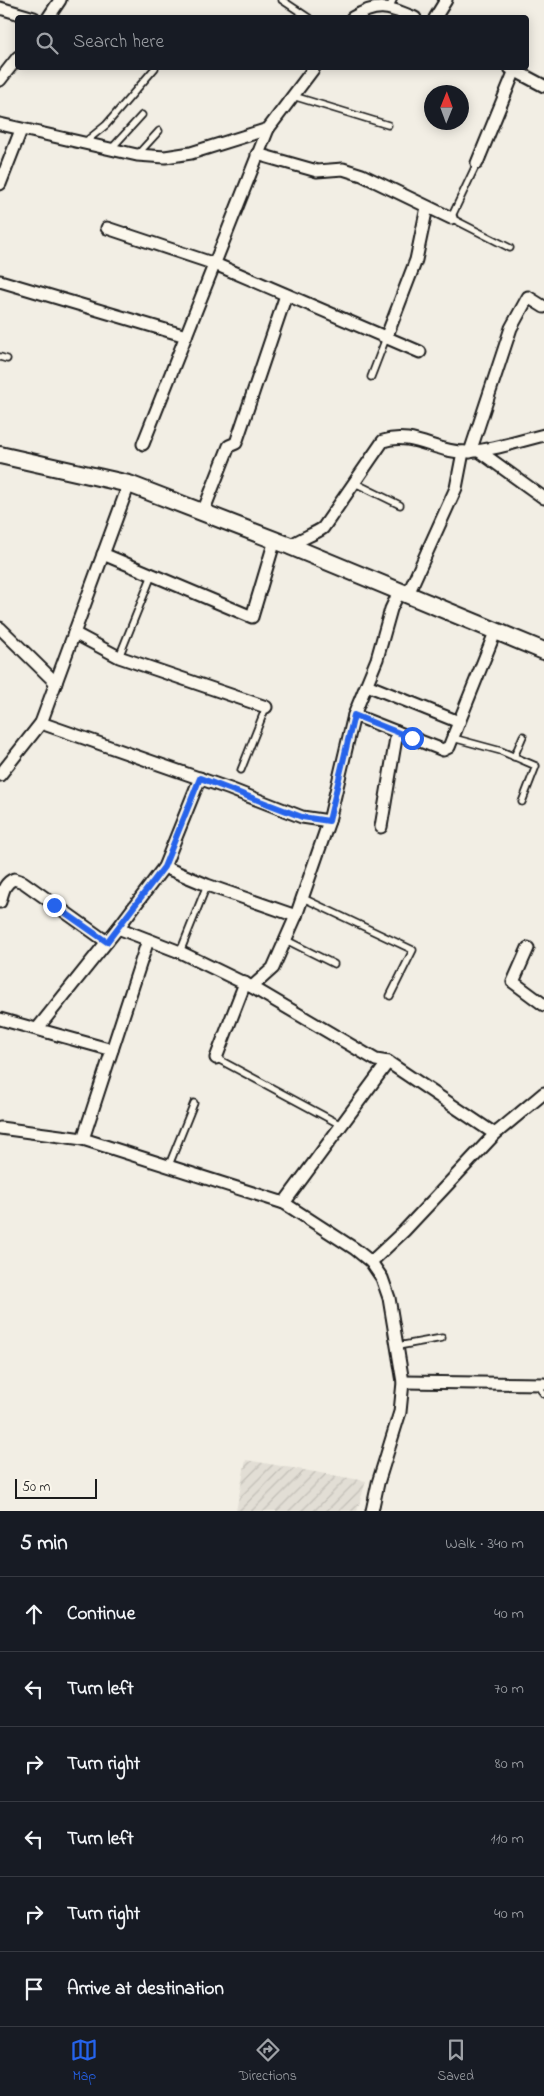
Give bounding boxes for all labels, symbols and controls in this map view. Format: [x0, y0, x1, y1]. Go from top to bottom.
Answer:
search box [15, 15, 529, 70]
icon: search [33, 29, 61, 57]
text: Search here [73, 29, 164, 56]
north arrow [424, 85, 469, 130]
route start [401, 727, 424, 750]
route end [43, 894, 66, 917]
scale bar [15, 1476, 98, 1499]
text: 50 m [22, 1477, 50, 1498]
text: 5 min [20, 1529, 68, 1559]
text: Walk · 340 m [445, 1532, 524, 1556]
icon: ahead [20, 1600, 48, 1628]
text: Continue [67, 1601, 135, 1628]
text: 40 m [494, 1602, 524, 1626]
icon: left [20, 1675, 48, 1703]
text: Turn left [67, 1676, 134, 1703]
text: 70 m [494, 1677, 524, 1701]
icon: right [20, 1750, 48, 1778]
text: Turn right [67, 1751, 140, 1778]
text: 80 m [495, 1752, 524, 1776]
icon: left [20, 1825, 48, 1853]
text: Turn left [67, 1826, 134, 1853]
text: 110 m [490, 1827, 524, 1851]
icon: right [20, 1900, 48, 1928]
text: Turn right [67, 1901, 140, 1928]
text: 40 m [494, 1902, 524, 1926]
icon: arrive [20, 1975, 48, 2003]
text: Arrive at destination [67, 1976, 224, 2003]
tab: Map [70, 2036, 98, 2087]
tab: Directions [239, 2036, 297, 2087]
tab: Saved [437, 2036, 474, 2087]

